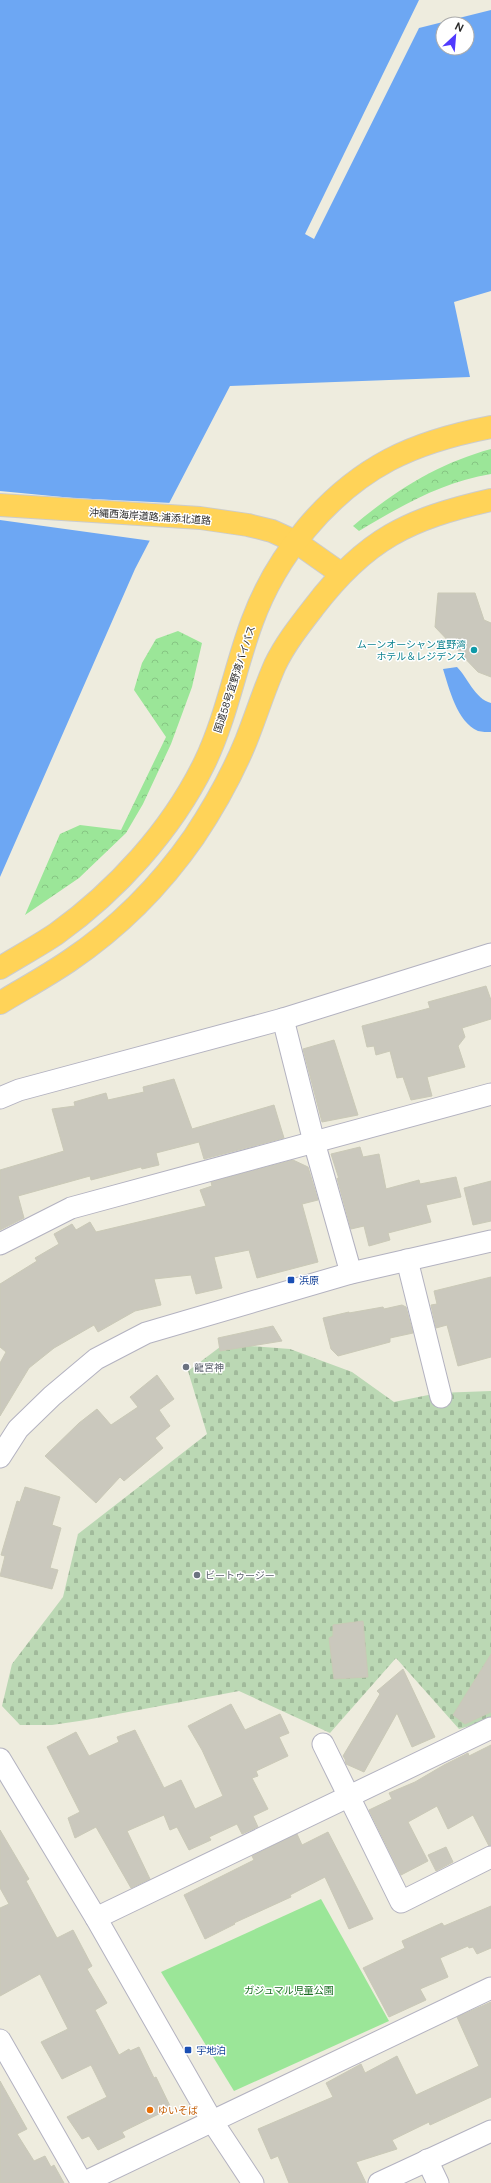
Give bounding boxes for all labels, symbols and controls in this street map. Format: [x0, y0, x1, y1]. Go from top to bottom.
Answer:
north arrow [435, 16, 475, 56]
text: N [453, 19, 466, 35]
street label: 沖縄西海岸道路;浦添北道路 [89, 506, 211, 527]
street label: 国道58号宜野湾バイパス [211, 624, 258, 734]
place label: ムーンオーシャン宜野湾 ホテル＆レジデンス [357, 638, 466, 663]
marker: ムーンオーシャン宜野湾 ホテル＆レジデンス [469, 645, 479, 655]
place label: 浜原 [299, 1274, 319, 1287]
marker: 浜原 [286, 1275, 296, 1285]
place label: 龍宮神 [194, 1361, 224, 1374]
marker: 龍宮神 [181, 1362, 191, 1372]
place label: ビートゥージー [205, 1569, 275, 1582]
marker: ビートゥージー [192, 1570, 202, 1580]
park label: ガジュマル児童公園 [244, 1984, 334, 1997]
place label: 宇地泊 [196, 2044, 226, 2057]
marker: 宇地泊 [183, 2045, 193, 2055]
place label: ゆいそば [158, 2104, 198, 2117]
marker: ゆいそば [145, 2105, 155, 2115]

